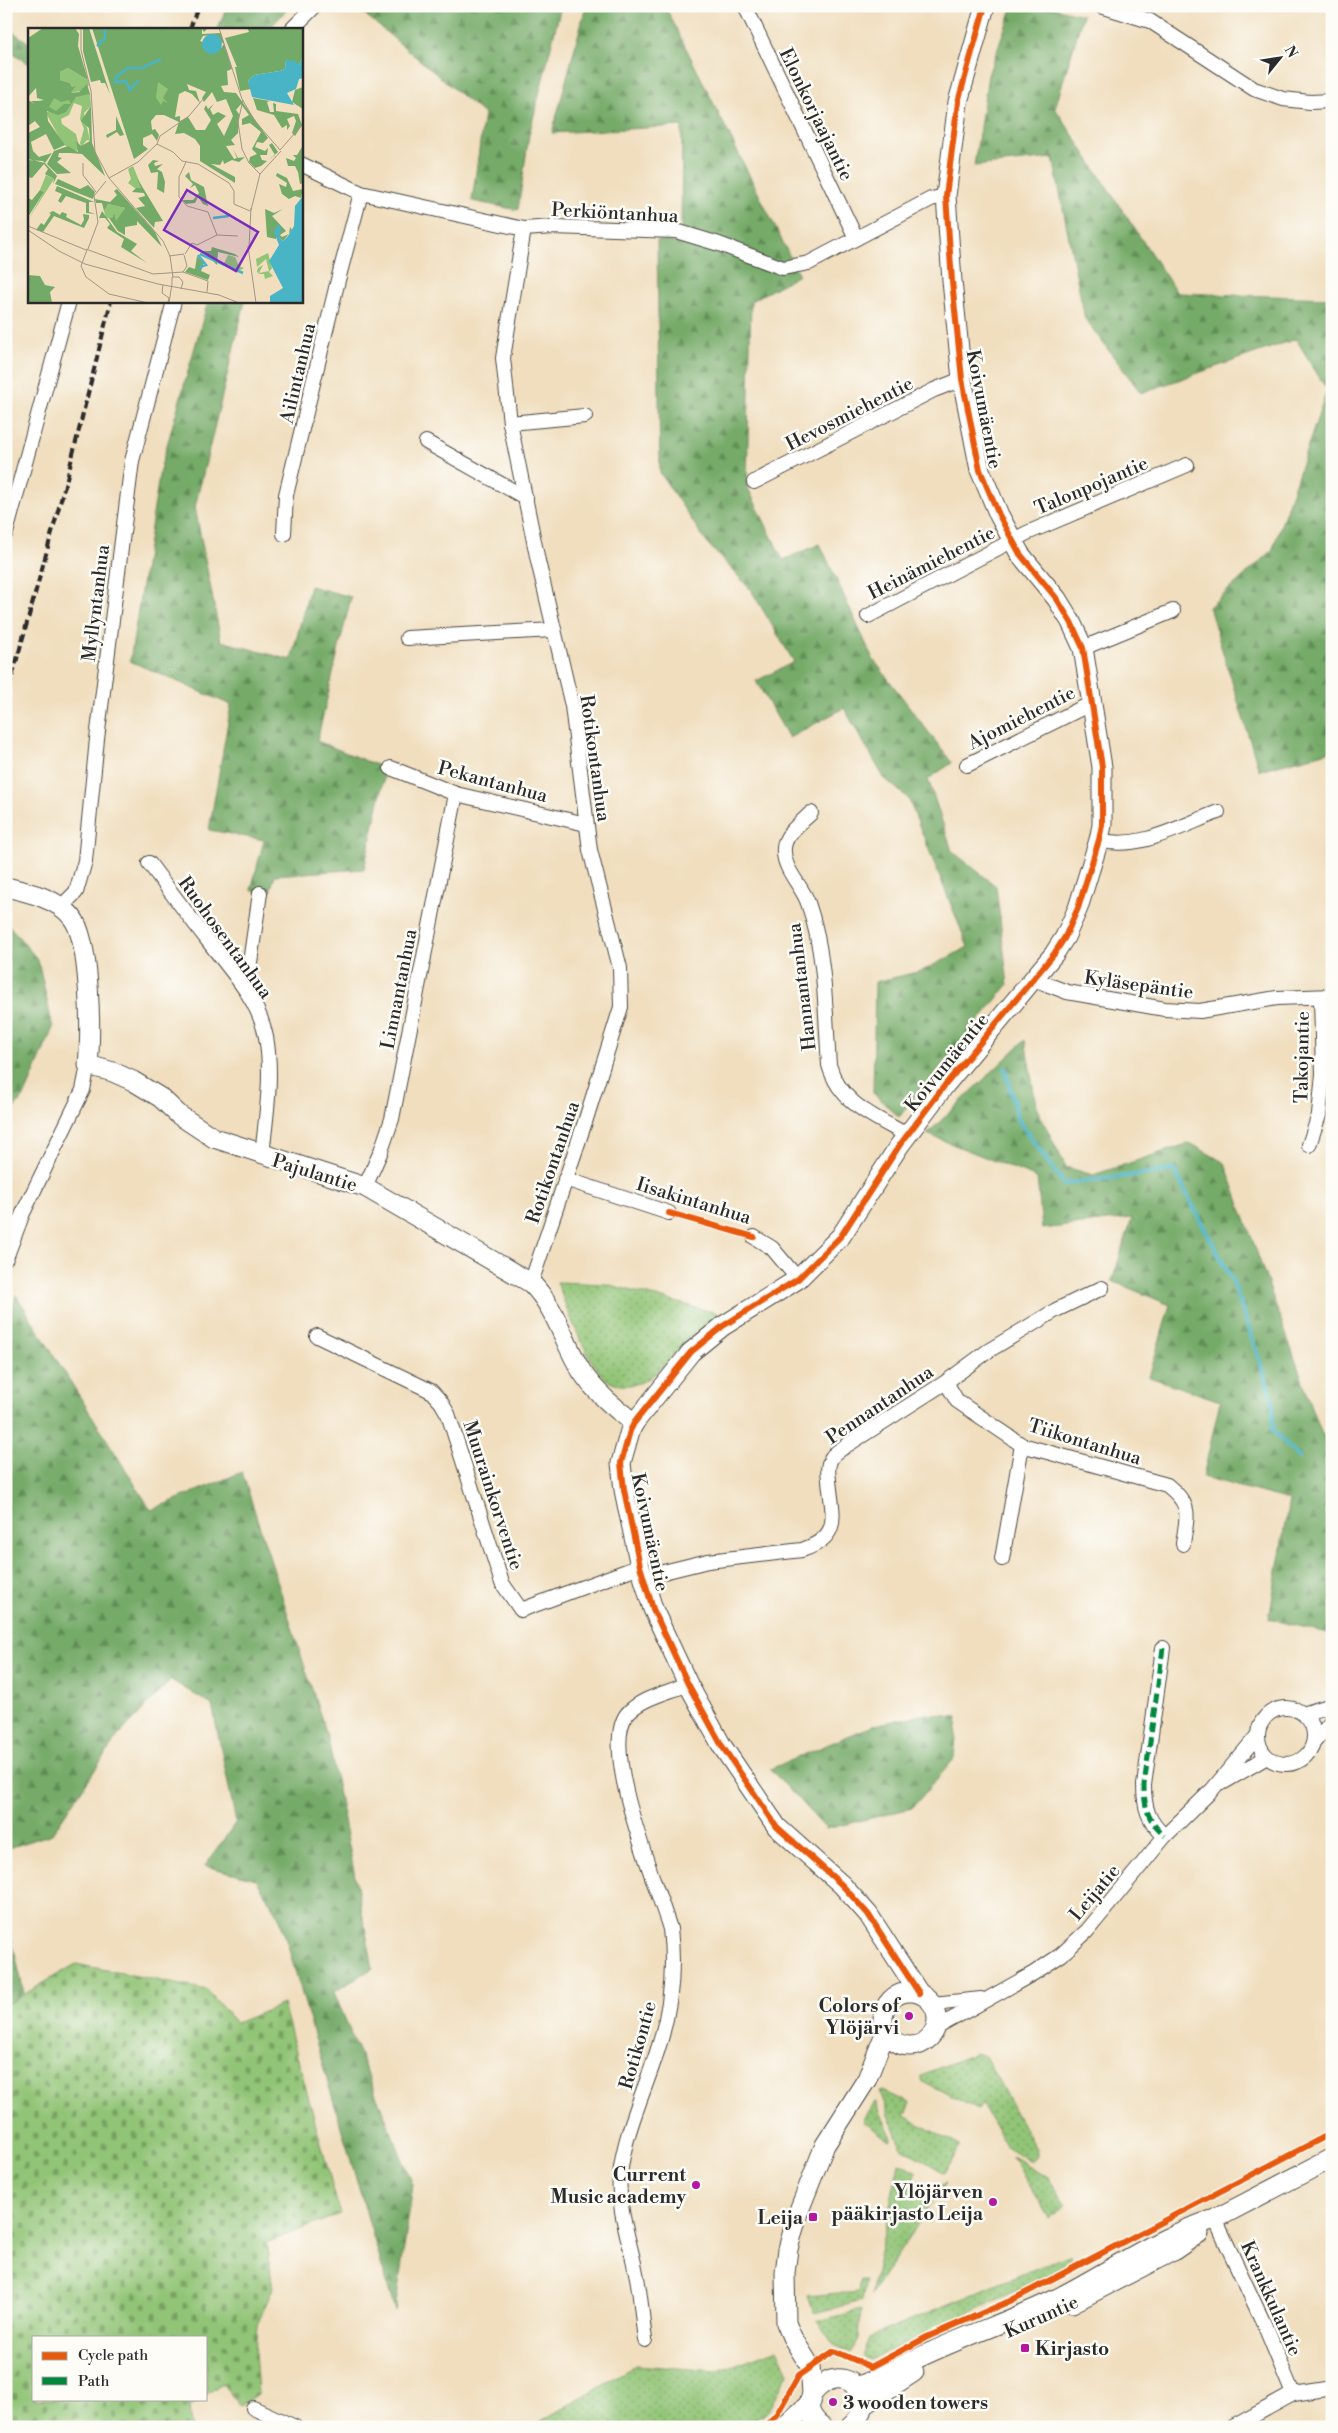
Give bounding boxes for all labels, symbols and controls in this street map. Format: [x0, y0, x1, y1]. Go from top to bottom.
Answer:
inset map [28, 28, 302, 302]
north arrow [1256, 32, 1306, 82]
text: N [1280, 43, 1301, 61]
street label: Elonkorjaajantie [774, 44, 859, 185]
street label: Perkiöntanhua [551, 198, 680, 228]
street label: Ailintanhua [275, 320, 321, 427]
street label: Koivumäentie [961, 348, 1007, 471]
street label: Hevosmiehentie [782, 371, 917, 456]
street label: Talonpojantie [1031, 451, 1152, 521]
street label: Heinämiehentie [864, 521, 999, 605]
street label: Myllyntanhua [77, 543, 115, 663]
street label: Ajomiehentie [963, 681, 1079, 756]
street label: Rotikontanhua [574, 693, 616, 824]
street label: Pekantanhua [435, 756, 551, 808]
street label: Ruohosentanhua [173, 872, 278, 1004]
street label: Hannantanhua [782, 921, 822, 1052]
street label: Linnantanhua [376, 927, 422, 1051]
street label: Kyläsepäntie [1083, 965, 1195, 1005]
street label: Koivumäentie [899, 1008, 994, 1117]
street label: Takojantie [1289, 1011, 1315, 1103]
street label: Rotikontanhua [521, 1098, 585, 1227]
street label: Pajulantie [269, 1149, 360, 1197]
street label: Iisakintanhua [633, 1172, 754, 1230]
street label: Pennantanhua [821, 1360, 938, 1450]
street label: Tiikontanhua [1025, 1413, 1145, 1471]
street label: Muurainkorventie [458, 1418, 529, 1573]
street label: Koivumäentie [626, 1471, 674, 1594]
street label: Leijatie [1064, 1859, 1125, 1926]
place label: Colors of Ylöjärvi [819, 1994, 901, 2040]
street label: Rotikontie [614, 1998, 662, 2092]
marker: Colors of Ylöjärvi [903, 2010, 915, 2022]
place label: Current Music academy [550, 2163, 686, 2209]
marker: Current Music academy [690, 2179, 702, 2191]
place label: Ylöjärven pääkirjasto Leija [831, 2180, 984, 2226]
marker: Ylöjärven pääkirjasto Leija [987, 2196, 999, 2208]
place label: Leija [757, 2206, 804, 2230]
marker: Leija [807, 2211, 819, 2223]
street label: Krankkulantie [1235, 2237, 1307, 2360]
street label: Kuruntie [1001, 2290, 1082, 2344]
legend [32, 2336, 208, 2400]
place label: Kirjasto [1035, 2337, 1109, 2361]
marker: Kirjasto [1019, 2342, 1031, 2354]
text: Cycle path [78, 2346, 148, 2365]
text: Path [78, 2372, 110, 2391]
place label: 3 wooden towers [843, 2391, 988, 2415]
marker: 3 wooden towers [827, 2396, 839, 2408]

